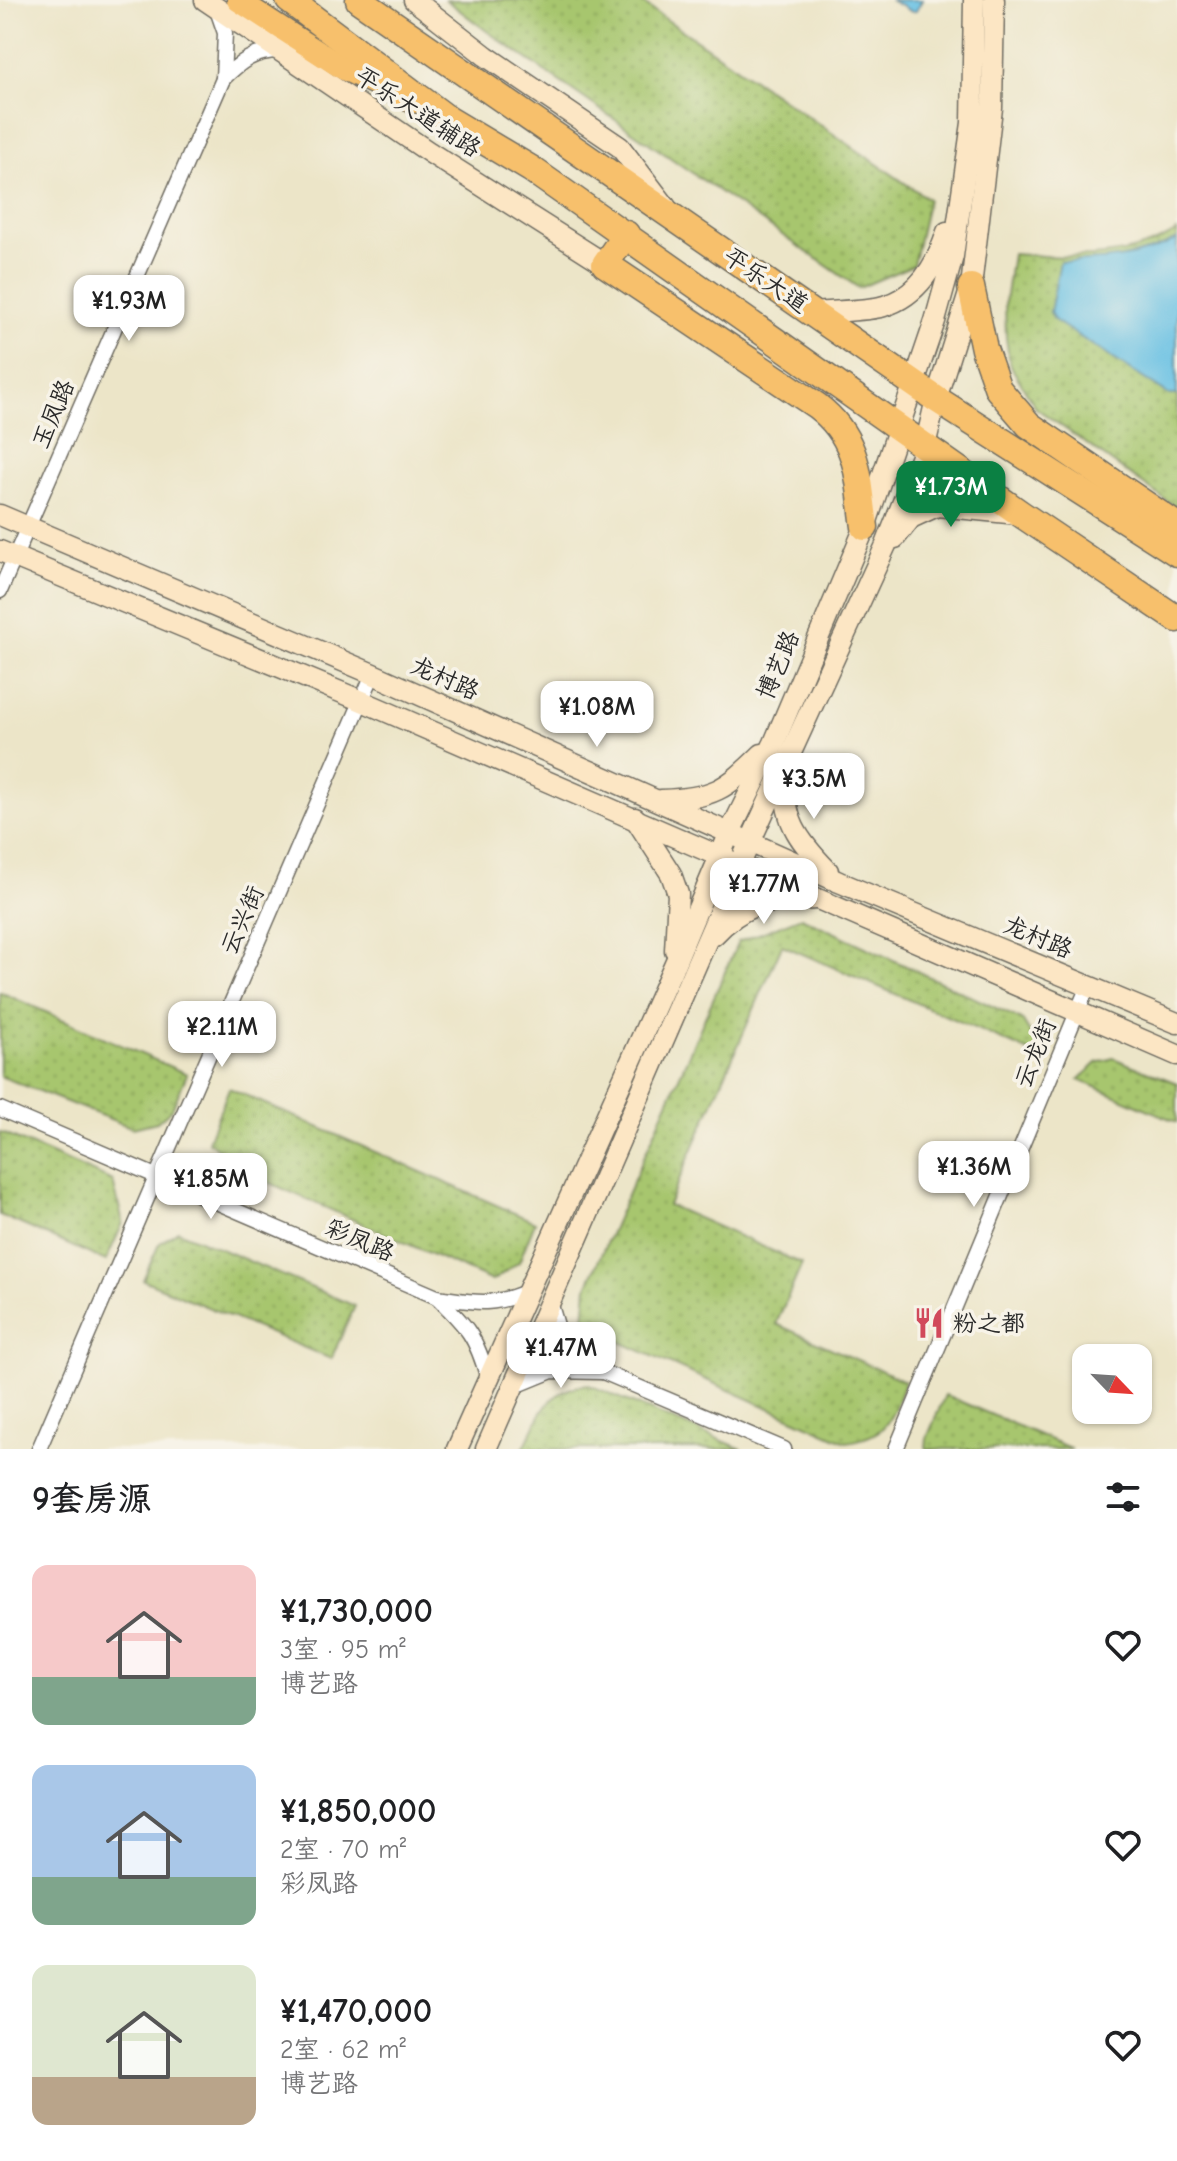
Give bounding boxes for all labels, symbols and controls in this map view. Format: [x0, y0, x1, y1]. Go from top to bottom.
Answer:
street label: 平乐大道辅路 [350, 61, 486, 163]
street label: 平乐大道 [718, 242, 814, 318]
pin: ¥1.93M [64, 275, 194, 343]
text: ¥1.93M [91, 286, 167, 316]
street label: 玉凤路 [26, 375, 80, 453]
pin: ¥1.73M [886, 461, 1016, 529]
text: ¥1.73M [914, 472, 988, 502]
street label: 博艺路 [751, 626, 805, 704]
street label: 龙村路 [406, 651, 484, 705]
pin: ¥1.08M [532, 681, 662, 749]
text: ¥1.08M [559, 692, 635, 722]
pin: ¥3.5M [758, 753, 870, 821]
text: ¥3.5M [781, 764, 847, 794]
pin: ¥1.77M [699, 858, 829, 926]
text: ¥1.77M [728, 869, 800, 899]
street label: 云兴街 [215, 881, 269, 959]
street label: 龙村路 [999, 910, 1077, 964]
pin: ¥2.11M [157, 1001, 287, 1069]
text: ¥2.11M [186, 1012, 258, 1042]
street label: 云龙街 [1009, 1014, 1061, 1092]
pin: ¥1.36M [909, 1141, 1039, 1209]
text: ¥1.36M [936, 1152, 1012, 1182]
pin: ¥1.85M [146, 1153, 276, 1221]
text: ¥1.85M [173, 1164, 249, 1194]
street label: 彩凤路 [321, 1213, 399, 1267]
restaurant icon: 粉之都 [912, 1306, 946, 1340]
place label: 粉之都 [953, 1309, 1025, 1337]
pin: ¥1.47M [496, 1322, 626, 1390]
text: ¥1.47M [525, 1333, 597, 1363]
north arrow [1072, 1344, 1152, 1424]
map controls [1072, 1344, 1152, 1424]
icon: filters [1101, 1475, 1145, 1519]
text: 9套房源 [32, 1479, 152, 1519]
text: ¥1,730,000 [280, 1591, 433, 1631]
icon: home [96, 1597, 192, 1693]
icon: heart [1101, 1623, 1145, 1667]
text: 3室 · 95 m² [280, 1635, 406, 1665]
text: 博艺路 [280, 1669, 358, 1699]
text: ¥1,850,000 [280, 1791, 436, 1831]
icon: home [96, 1797, 192, 1893]
icon: heart [1101, 1823, 1145, 1867]
text: 2室 · 70 m² [280, 1835, 406, 1865]
text: 彩凤路 [280, 1869, 358, 1899]
text: ¥1,470,000 [280, 1991, 432, 2031]
icon: home [96, 1997, 192, 2093]
icon: heart [1101, 2023, 1145, 2067]
text: 2室 · 62 m² [280, 2035, 406, 2065]
text: 博艺路 [280, 2069, 358, 2099]

